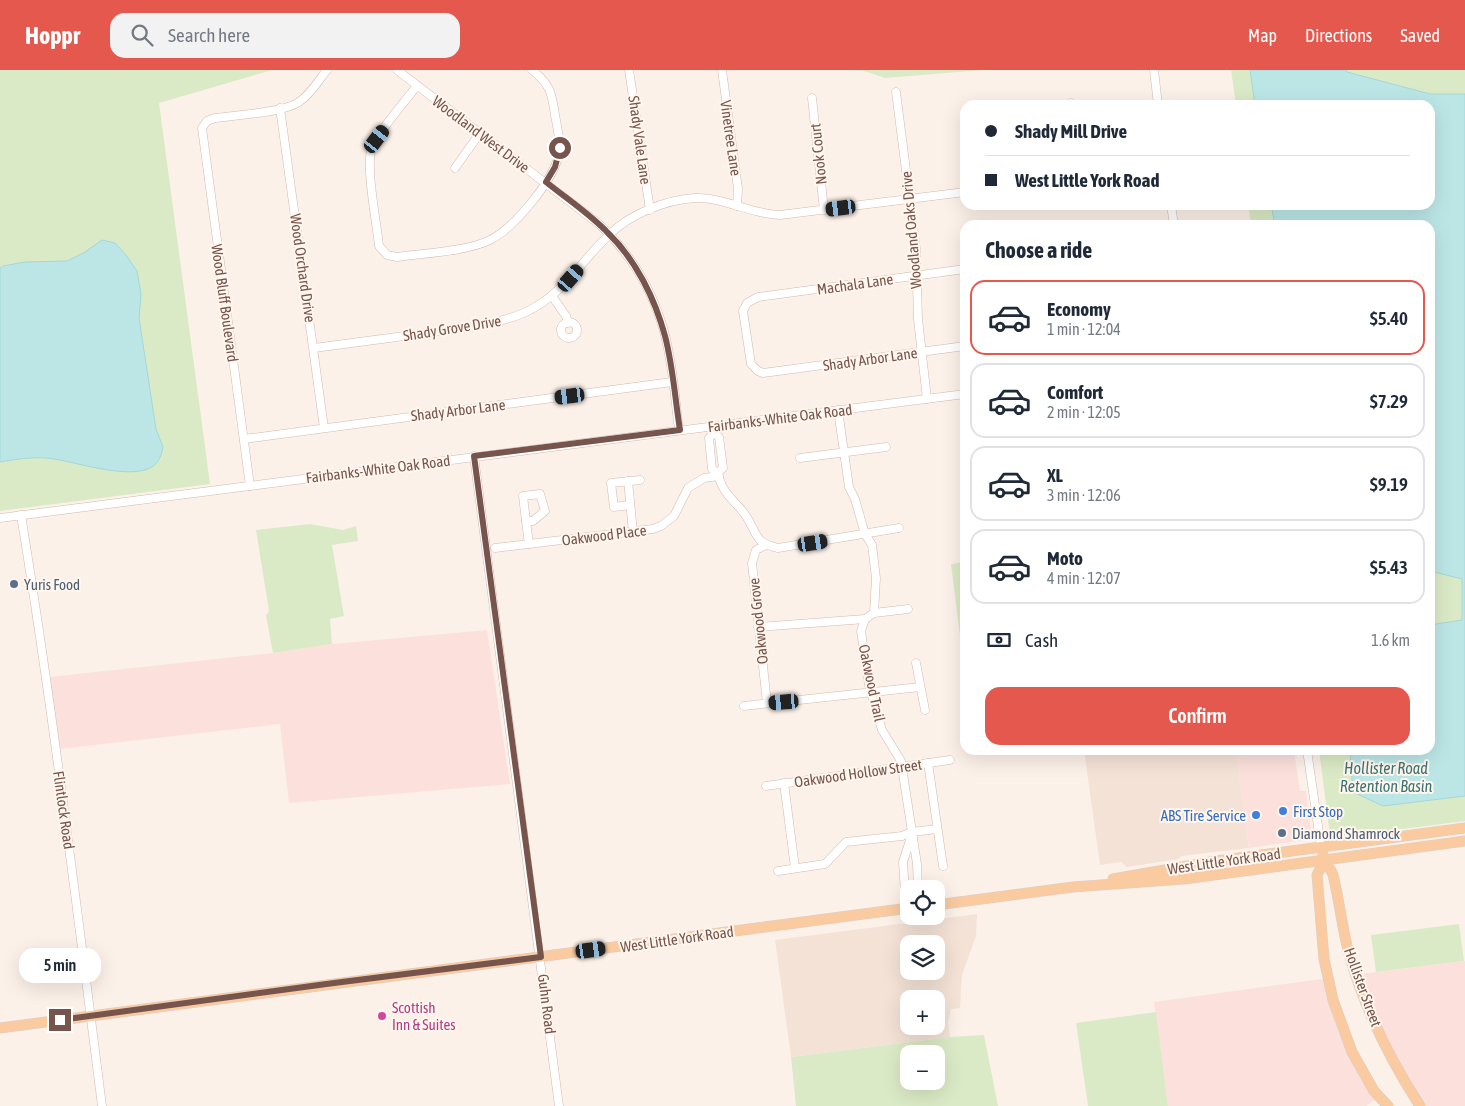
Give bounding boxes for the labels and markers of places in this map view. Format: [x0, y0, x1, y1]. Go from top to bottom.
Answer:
place label: Yuris Food [24, 576, 80, 593]
marker: Yuris Food [8, 578, 20, 590]
place label: First Stop [1293, 803, 1343, 820]
marker: First Stop [1277, 805, 1289, 817]
place label: ABS Tire Service [1161, 807, 1246, 824]
marker: ABS Tire Service [1250, 809, 1262, 821]
place label: Diamond Shamrock [1292, 825, 1400, 842]
marker: Diamond Shamrock [1276, 827, 1288, 839]
place label: Scottish Inn & Suites [392, 999, 456, 1033]
marker: Scottish Inn & Suites [376, 1010, 388, 1022]

